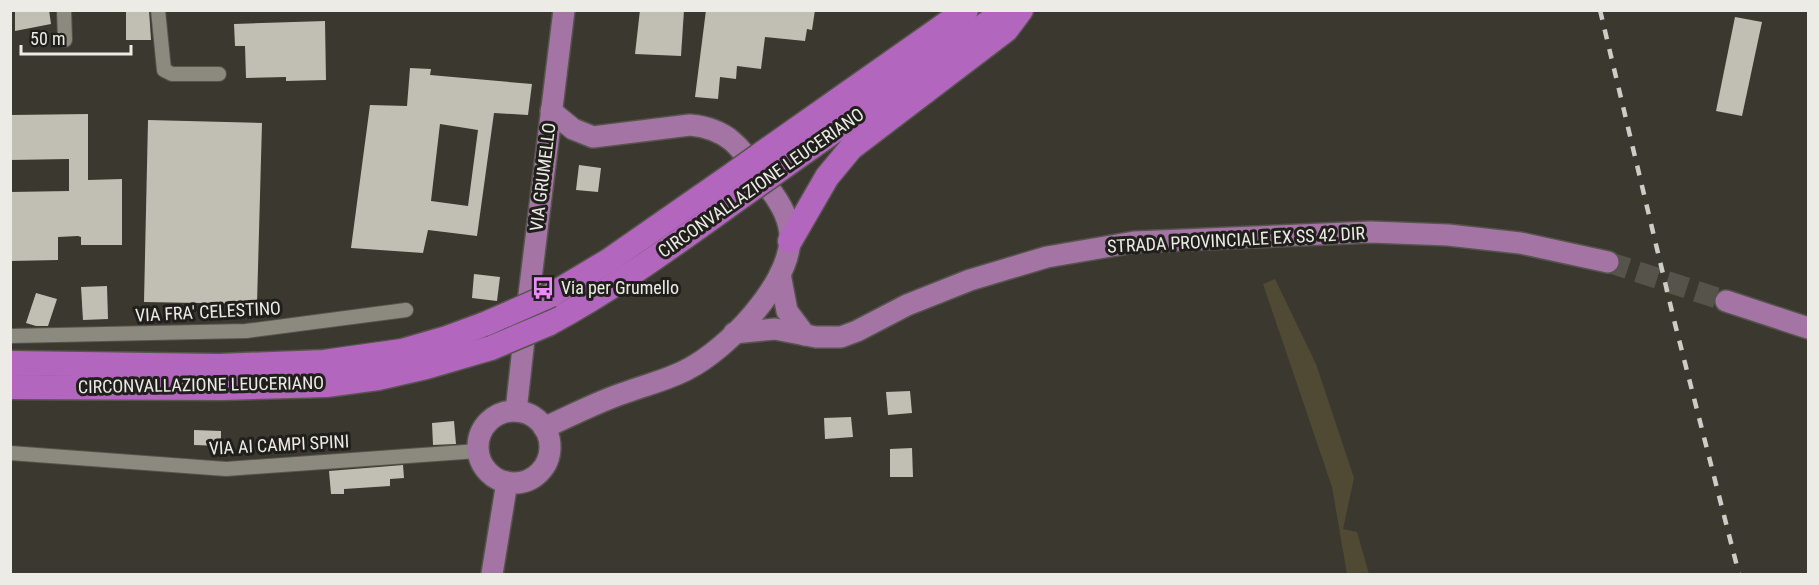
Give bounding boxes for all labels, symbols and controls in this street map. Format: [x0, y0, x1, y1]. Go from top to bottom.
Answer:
scale bar [21, 18, 130, 56]
text: 50 m [30, 28, 65, 49]
street label: CIRCONVALLAZIONE LEUCERIANO [654, 103, 868, 262]
street label: VIA GRUMELLO [525, 121, 560, 233]
street label: STRADA PROVINCIALE EX SS 42 DIR [1107, 222, 1366, 257]
bus stop icon: Via per Grumello [530, 275, 556, 301]
place label: Via per Grumello [561, 277, 679, 298]
street label: VIA FRA' CELESTINO [135, 297, 281, 326]
street label: CIRCONVALLAZIONE LEUCERIANO [78, 372, 324, 397]
street label: VIA AI CAMPI SPINI [208, 430, 350, 459]

